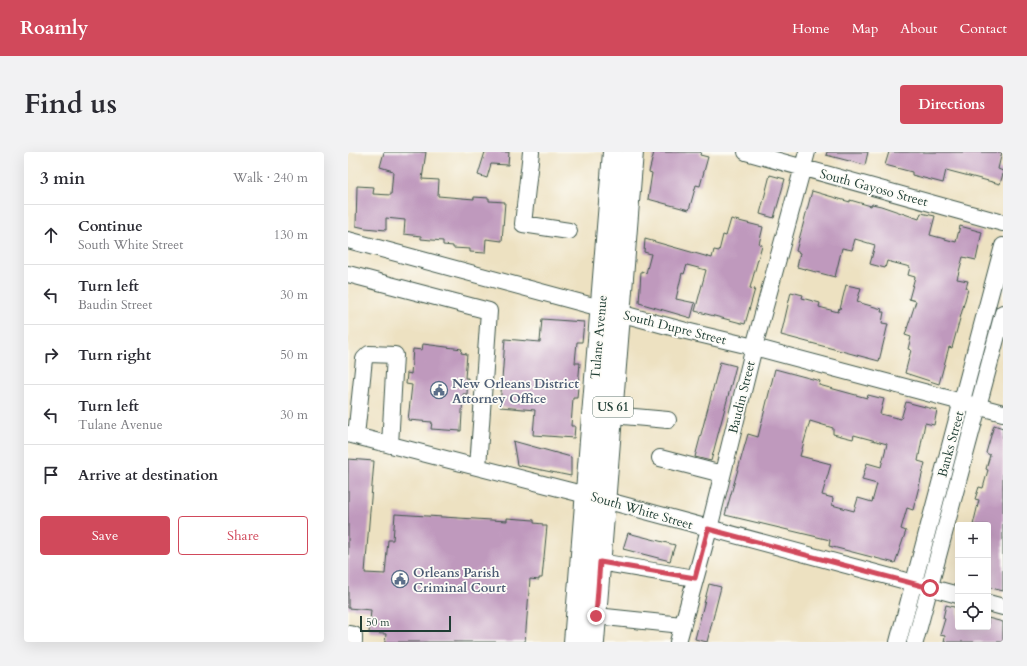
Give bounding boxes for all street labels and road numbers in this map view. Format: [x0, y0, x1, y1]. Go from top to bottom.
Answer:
street label: South Gayoso Street [818, 165, 930, 211]
street label: Tulane Avenue [586, 294, 612, 380]
street label: South Dupre Street [621, 306, 728, 349]
street label: Baudin Street [724, 359, 760, 435]
road number: US 61 [593, 397, 633, 417]
street label: Banks Street [933, 409, 968, 479]
street label: South White Street [589, 488, 695, 534]

